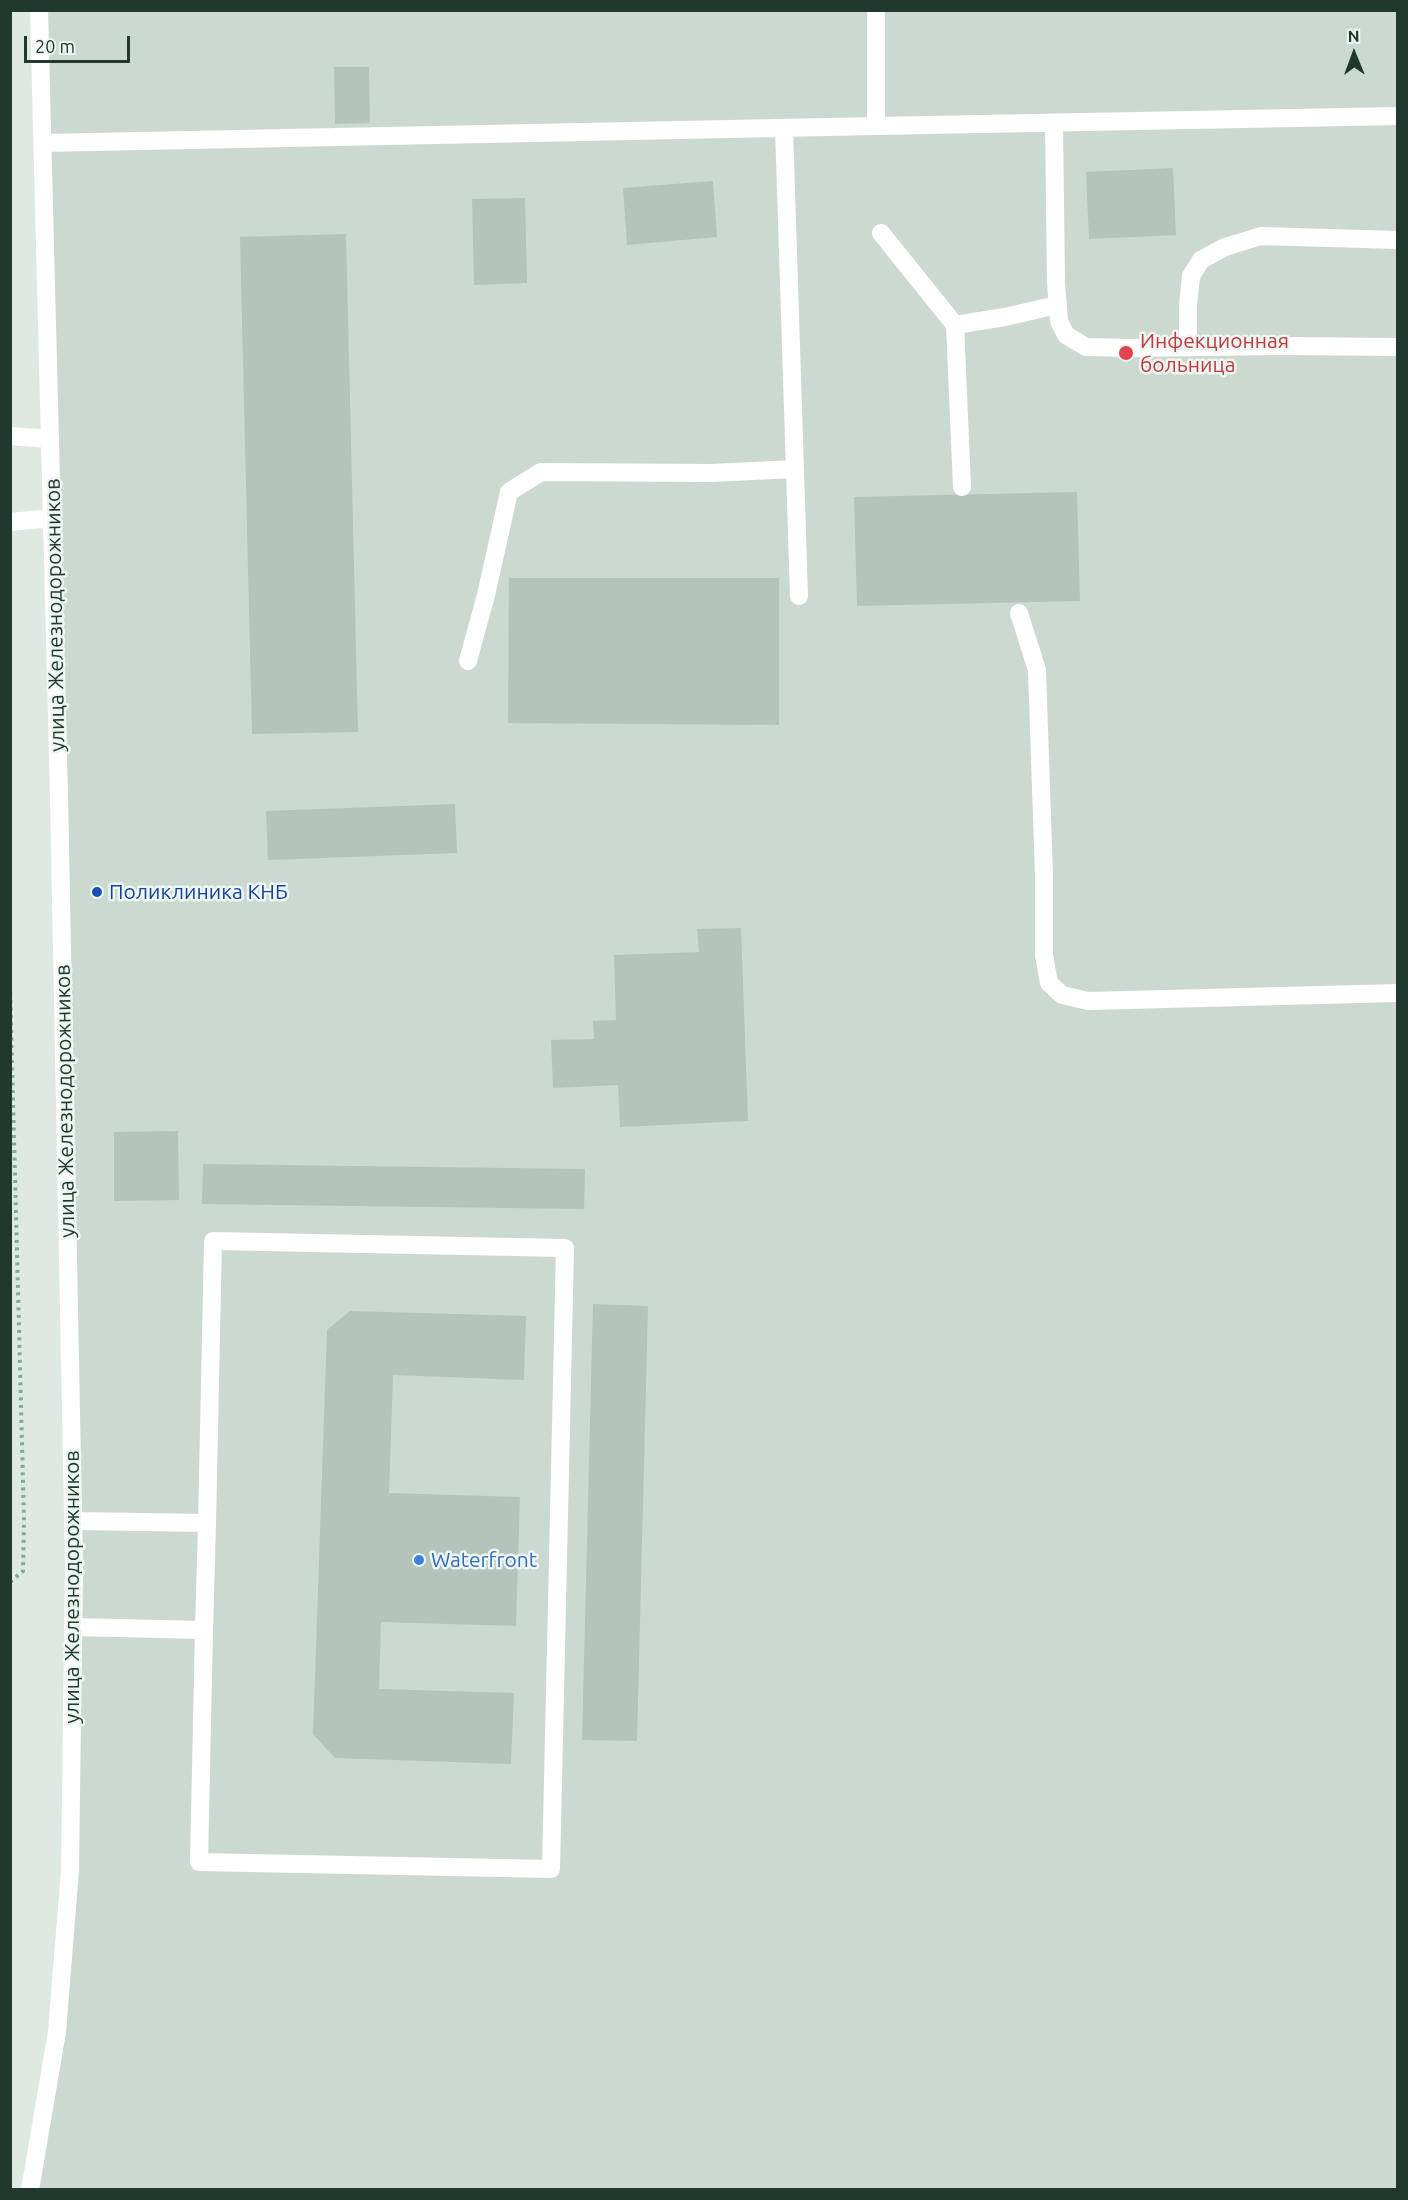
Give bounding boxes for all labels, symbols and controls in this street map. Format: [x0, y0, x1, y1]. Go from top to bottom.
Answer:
scale bar [27, 24, 134, 62]
north arrow [1324, 24, 1384, 84]
text: N [1348, 27, 1360, 45]
text: 20 m [35, 36, 75, 56]
place label: Инфекционная больница [1140, 328, 1289, 378]
marker: Инфекционная больница [1117, 344, 1135, 362]
street label: улица Железнодорожников [40, 478, 70, 752]
place label: Поликлиника КНБ [109, 879, 288, 905]
marker: Поликлиника КНБ [90, 885, 104, 899]
street label: улица Железнодорожников [50, 964, 80, 1238]
street label: улица Железнодорожников [59, 1450, 85, 1724]
place label: Waterfront [431, 1547, 537, 1573]
marker: Waterfront [412, 1553, 426, 1567]

